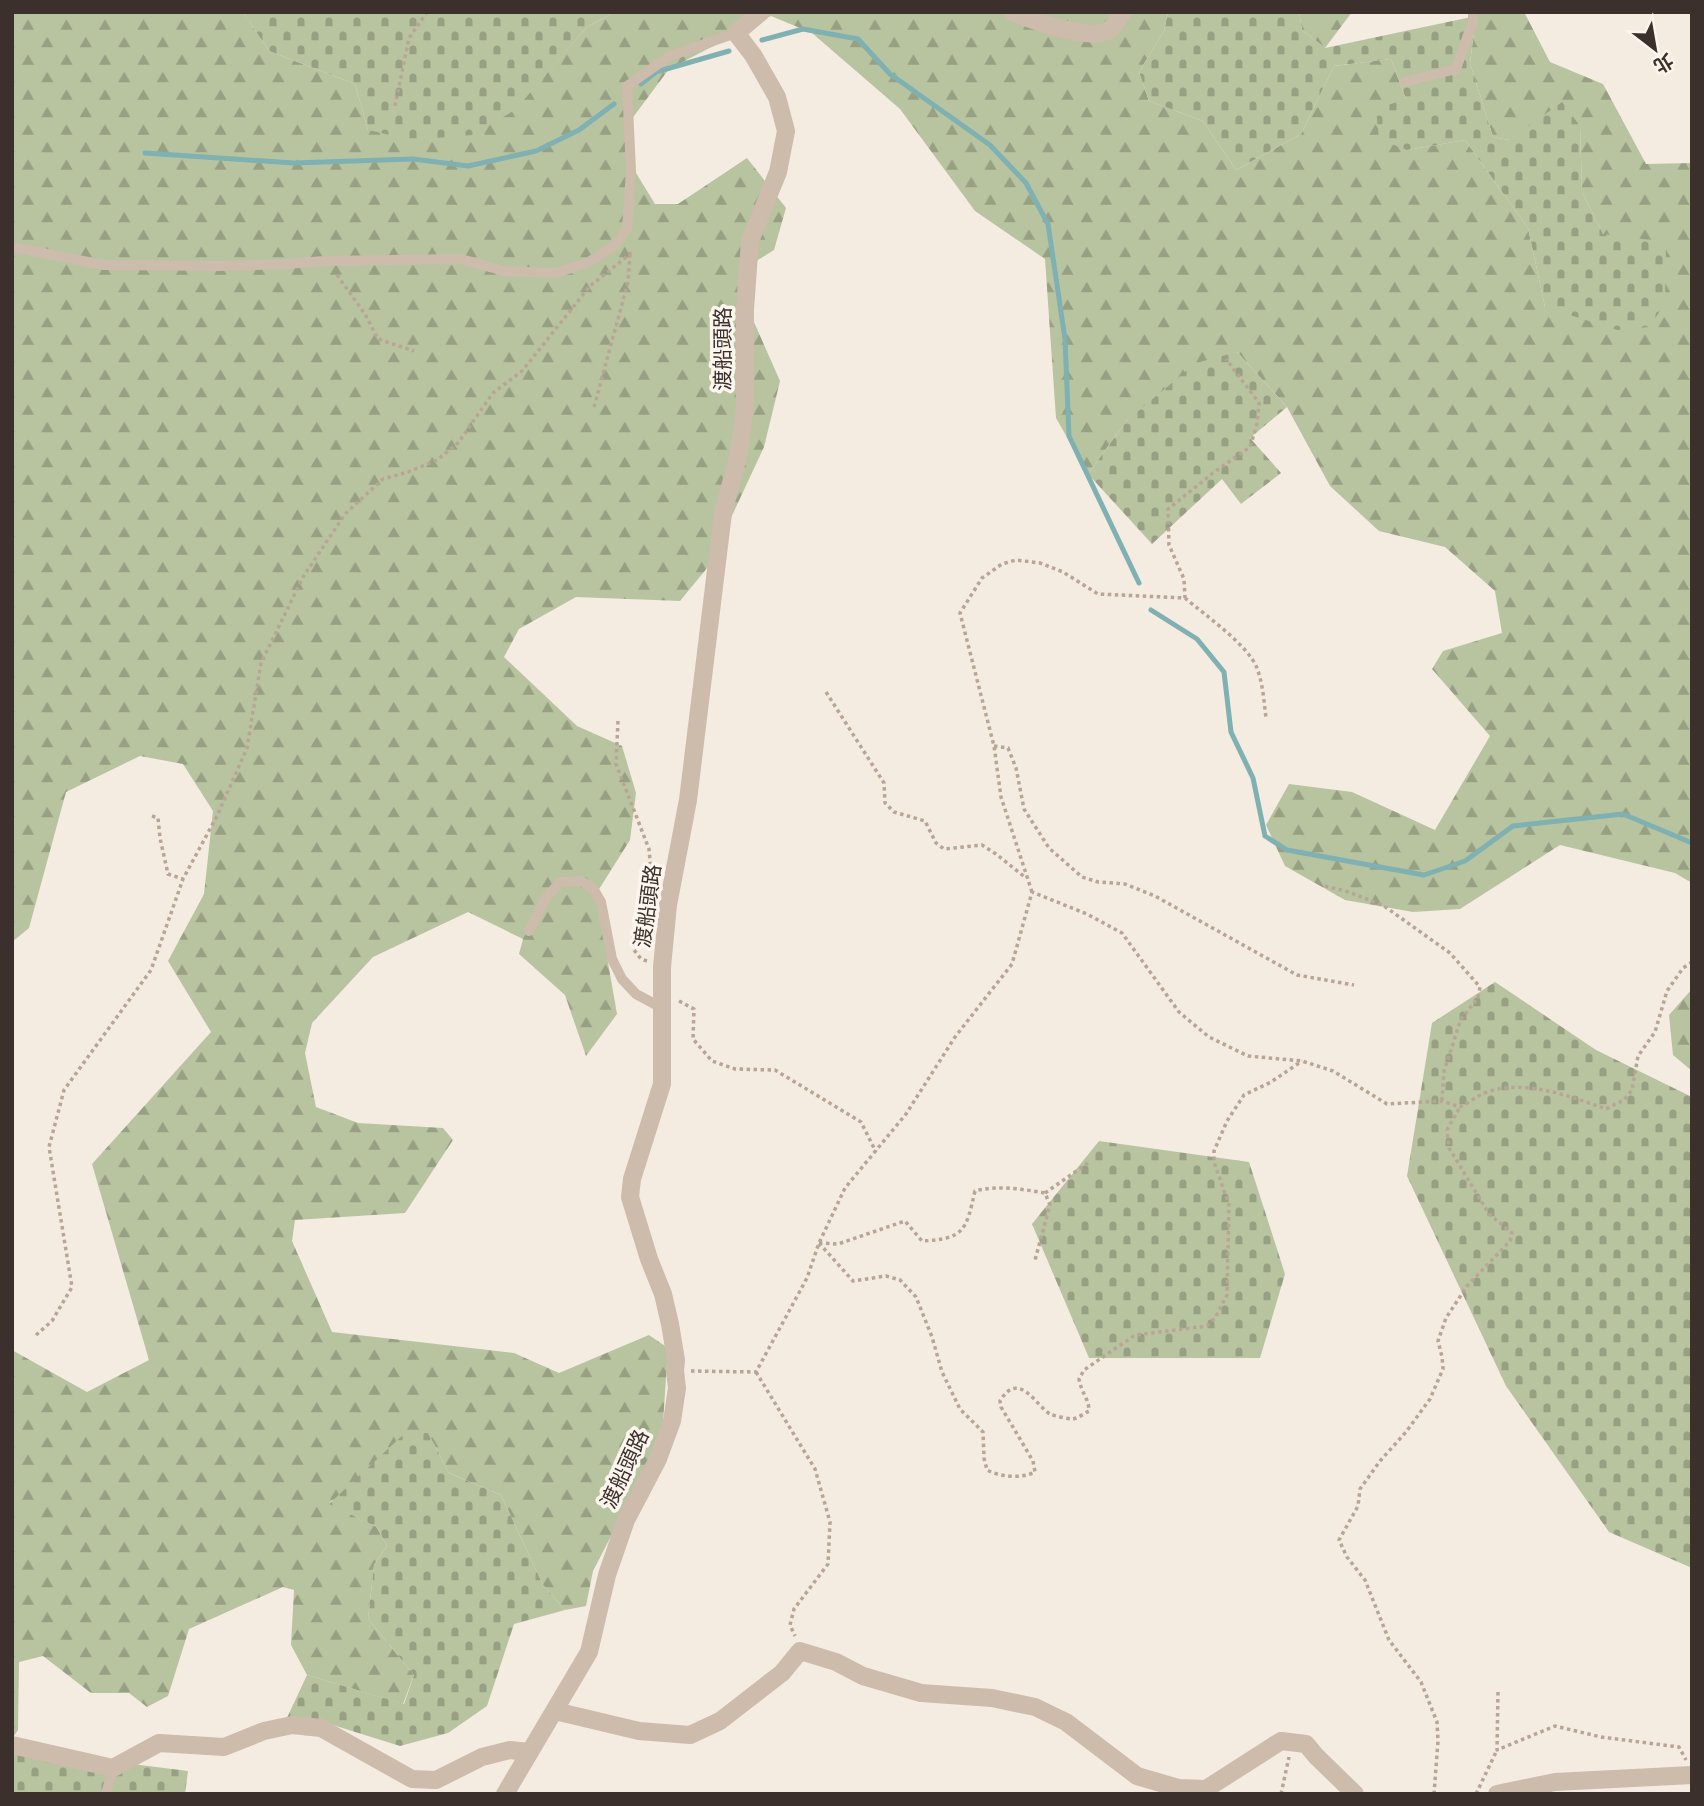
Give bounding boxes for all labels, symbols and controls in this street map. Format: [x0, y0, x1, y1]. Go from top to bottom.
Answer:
north arrow [1620, 14, 1690, 84]
text: 北 [1650, 49, 1677, 76]
street label: 渡船頭路 [712, 307, 734, 391]
street label: 渡船頭路 [631, 863, 665, 949]
street label: 渡船頭路 [597, 1426, 653, 1512]

